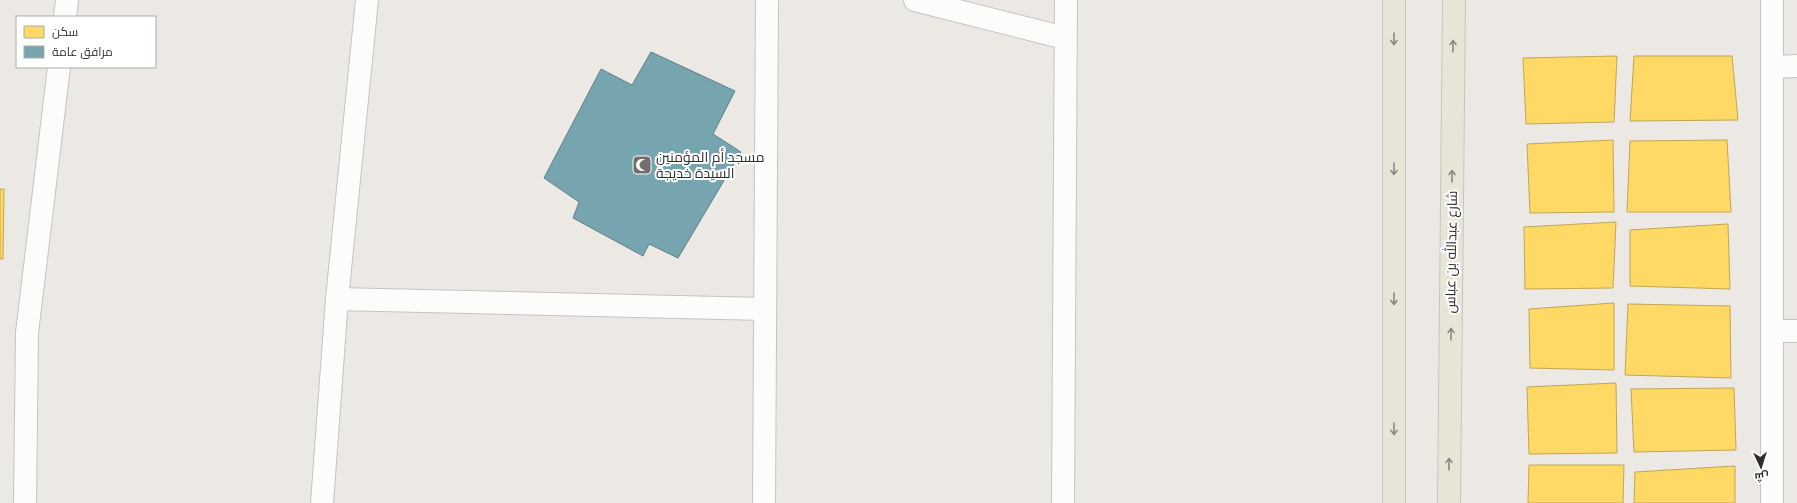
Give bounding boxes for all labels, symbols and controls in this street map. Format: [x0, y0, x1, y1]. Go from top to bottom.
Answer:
legend [16, 16, 156, 68]
text: سكن [52, 25, 78, 39]
one-way arrow [1390, 32, 1398, 45]
one-way arrow [1449, 40, 1457, 53]
text: مرافق عامة [52, 45, 113, 59]
place label: مسجد أم المؤمنين السيدة خديجة [656, 148, 765, 181]
mosque icon: مسجد أم المؤمنين السيدة خديجة [631, 154, 653, 176]
one-way arrow [1390, 162, 1398, 175]
one-way arrow [1448, 170, 1456, 183]
street label: شارع عبدالله بن عباس [1441, 190, 1461, 314]
one-way arrow [1390, 292, 1398, 305]
one-way arrow [1447, 328, 1455, 341]
one-way arrow [1390, 422, 1398, 435]
north arrow [1741, 447, 1781, 487]
one-way arrow [1446, 458, 1453, 471]
text: ش [1754, 470, 1769, 483]

